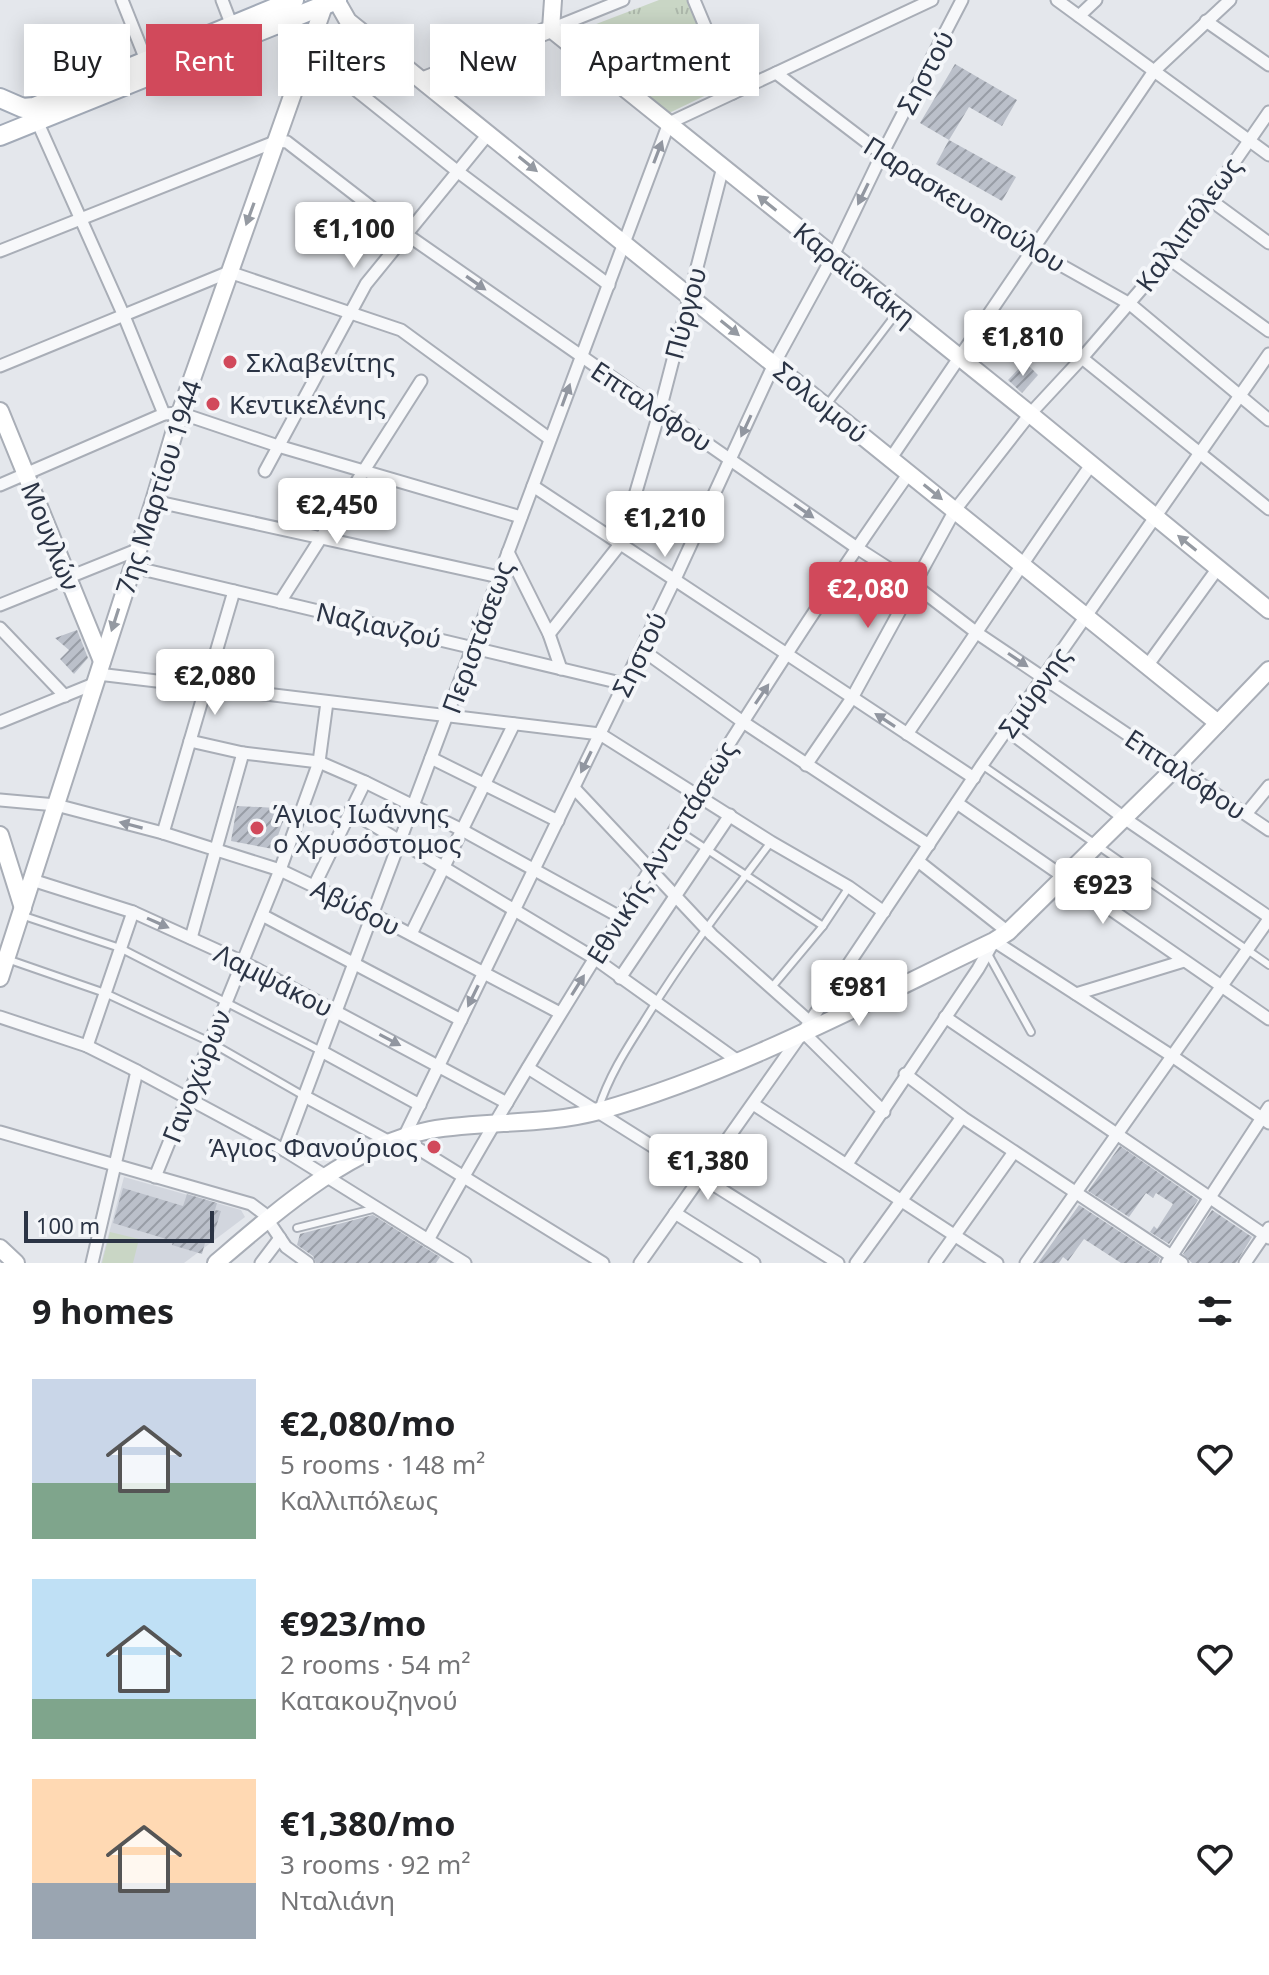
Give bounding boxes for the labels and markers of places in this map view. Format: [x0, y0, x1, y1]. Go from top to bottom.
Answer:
pin: €1,100 [289, 202, 419, 270]
pin: €1,810 [958, 310, 1088, 378]
place label: Σκλαβενίτης [246, 344, 395, 380]
marker: Σκλαβενίτης [221, 353, 239, 371]
place label: Κεντικελένης [229, 386, 386, 422]
marker: Κεντικελένης [204, 395, 222, 413]
pin: €2,450 [272, 478, 402, 546]
pin: €1,210 [600, 491, 730, 559]
pin: €2,080 [803, 562, 933, 630]
pin: €2,080 [150, 649, 280, 717]
place label: Άγιος Ιωάννης ο Χρυσόστομος [273, 795, 461, 861]
marker: Άγιος Ιωάννης ο Χρυσόστομος [248, 819, 266, 837]
pin: €923 [1056, 858, 1150, 926]
pin: €981 [812, 960, 906, 1028]
place label: Άγιος Φανούριος [208, 1129, 418, 1165]
pin: €1,380 [643, 1134, 773, 1202]
marker: Άγιος Φανούριος [425, 1138, 443, 1156]

